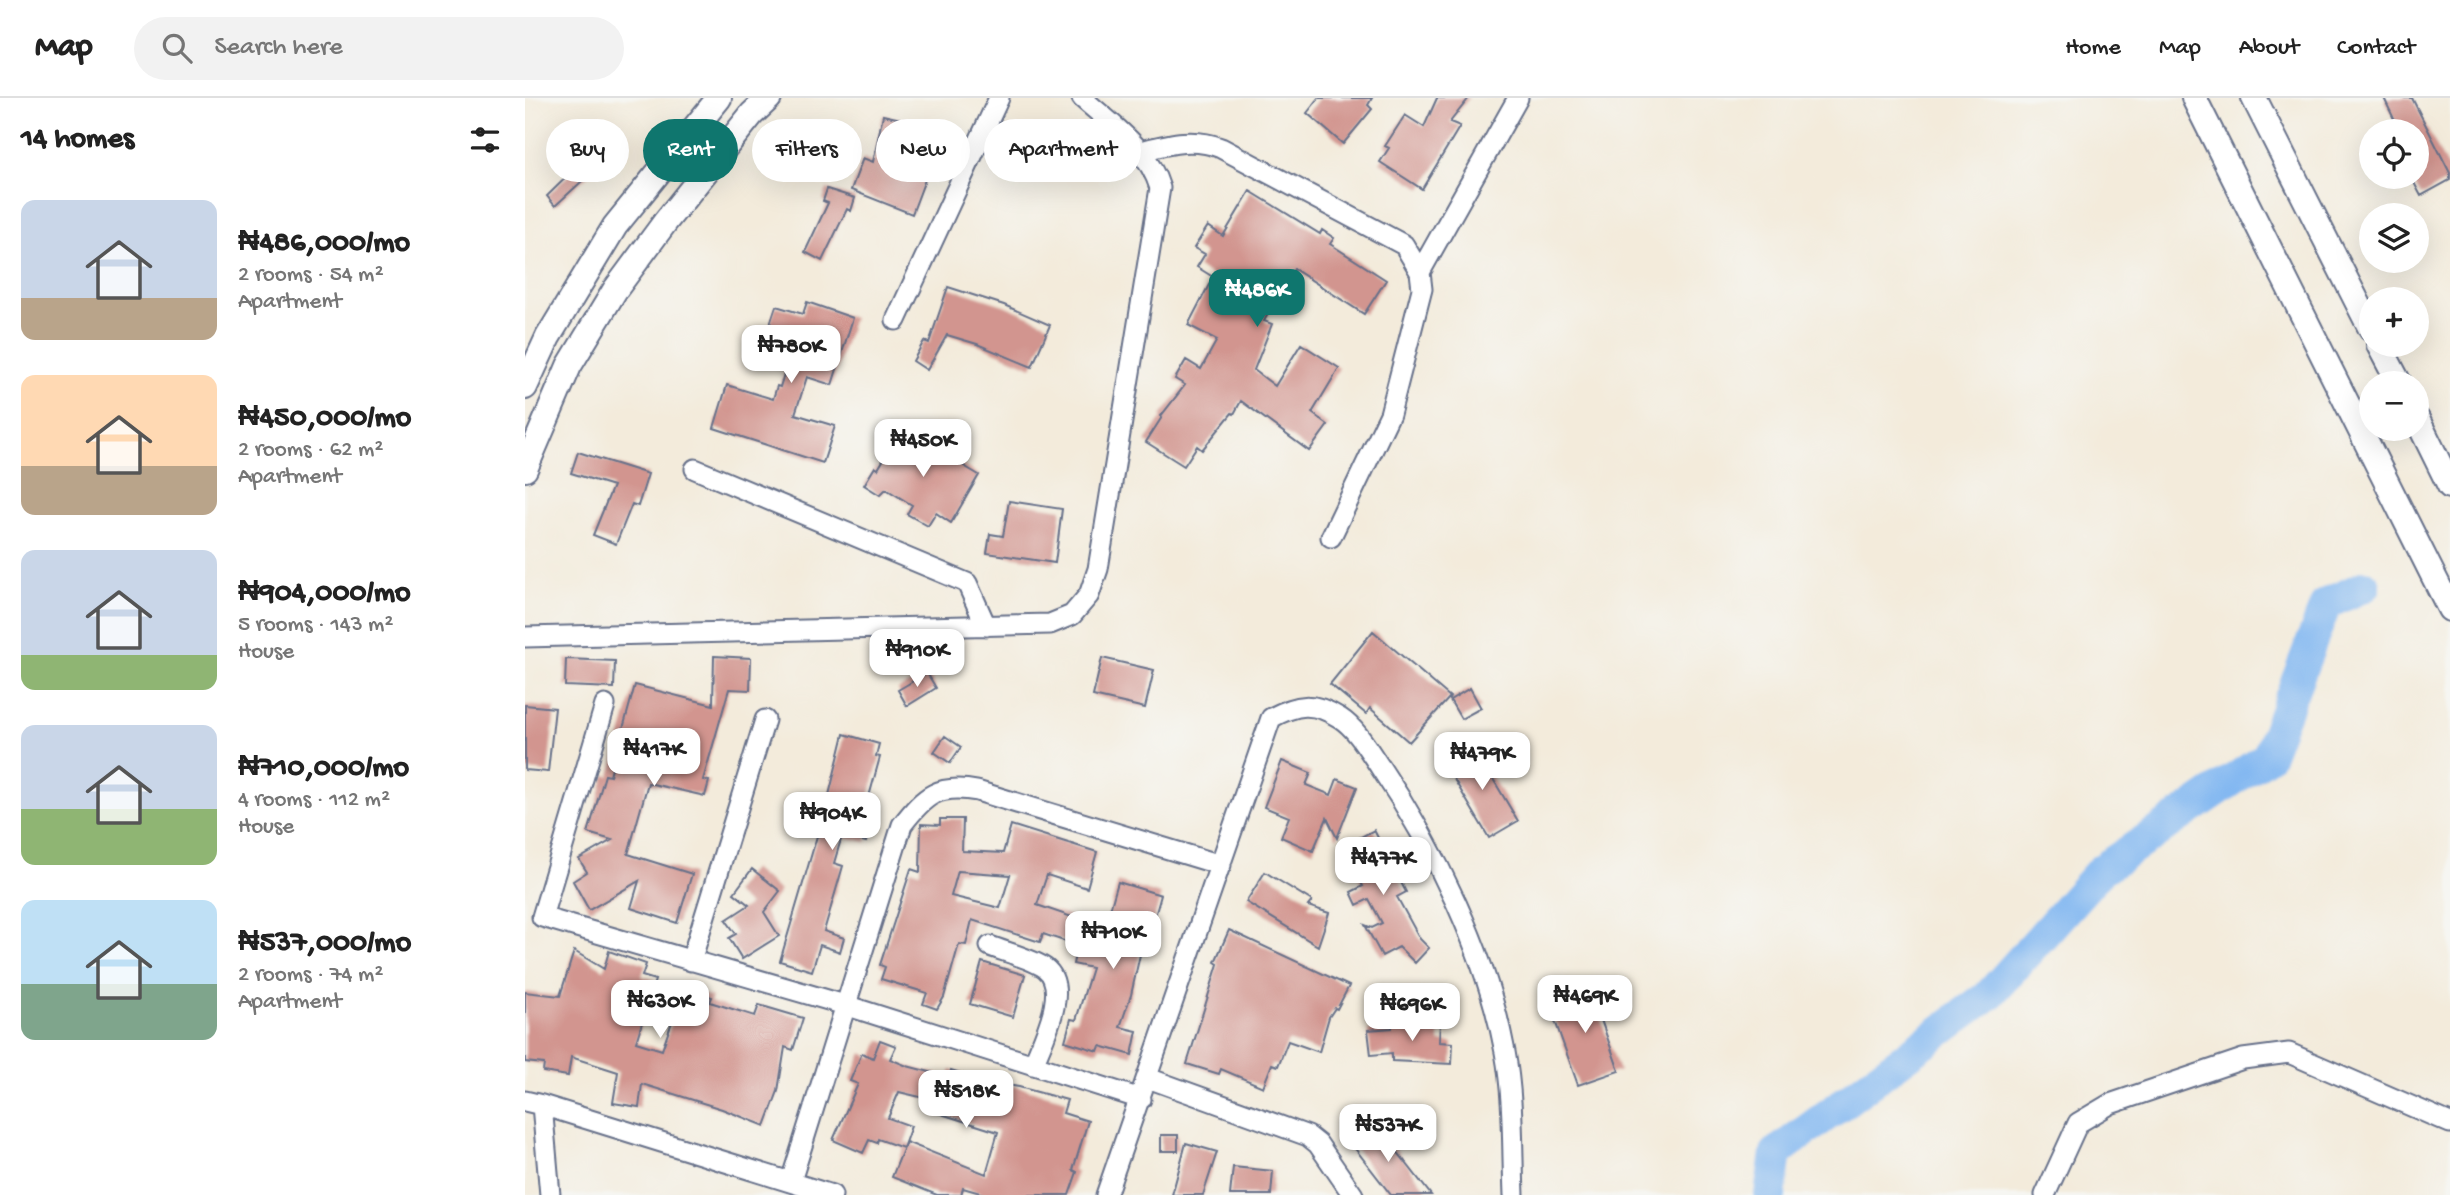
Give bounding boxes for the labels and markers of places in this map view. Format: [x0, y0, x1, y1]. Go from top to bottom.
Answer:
pin: ₦486K [1208, 270, 1306, 329]
pin: ₦780K [742, 326, 840, 385]
pin: ₦450K [874, 420, 972, 479]
pin: ₦910K [868, 630, 966, 689]
pin: ₦417K [605, 728, 703, 788]
pin: ₦479K [1433, 732, 1531, 792]
pin: ₦904K [783, 792, 881, 852]
pin: ₦477K [1334, 838, 1432, 897]
pin: ₦710K [1064, 912, 1162, 971]
pin: ₦469K [1536, 976, 1634, 1035]
pin: ₦630K [611, 981, 709, 1040]
pin: ₦696K [1363, 984, 1461, 1043]
pin: ₦518K [917, 1070, 1015, 1130]
pin: ₦537K [1339, 1104, 1437, 1164]

